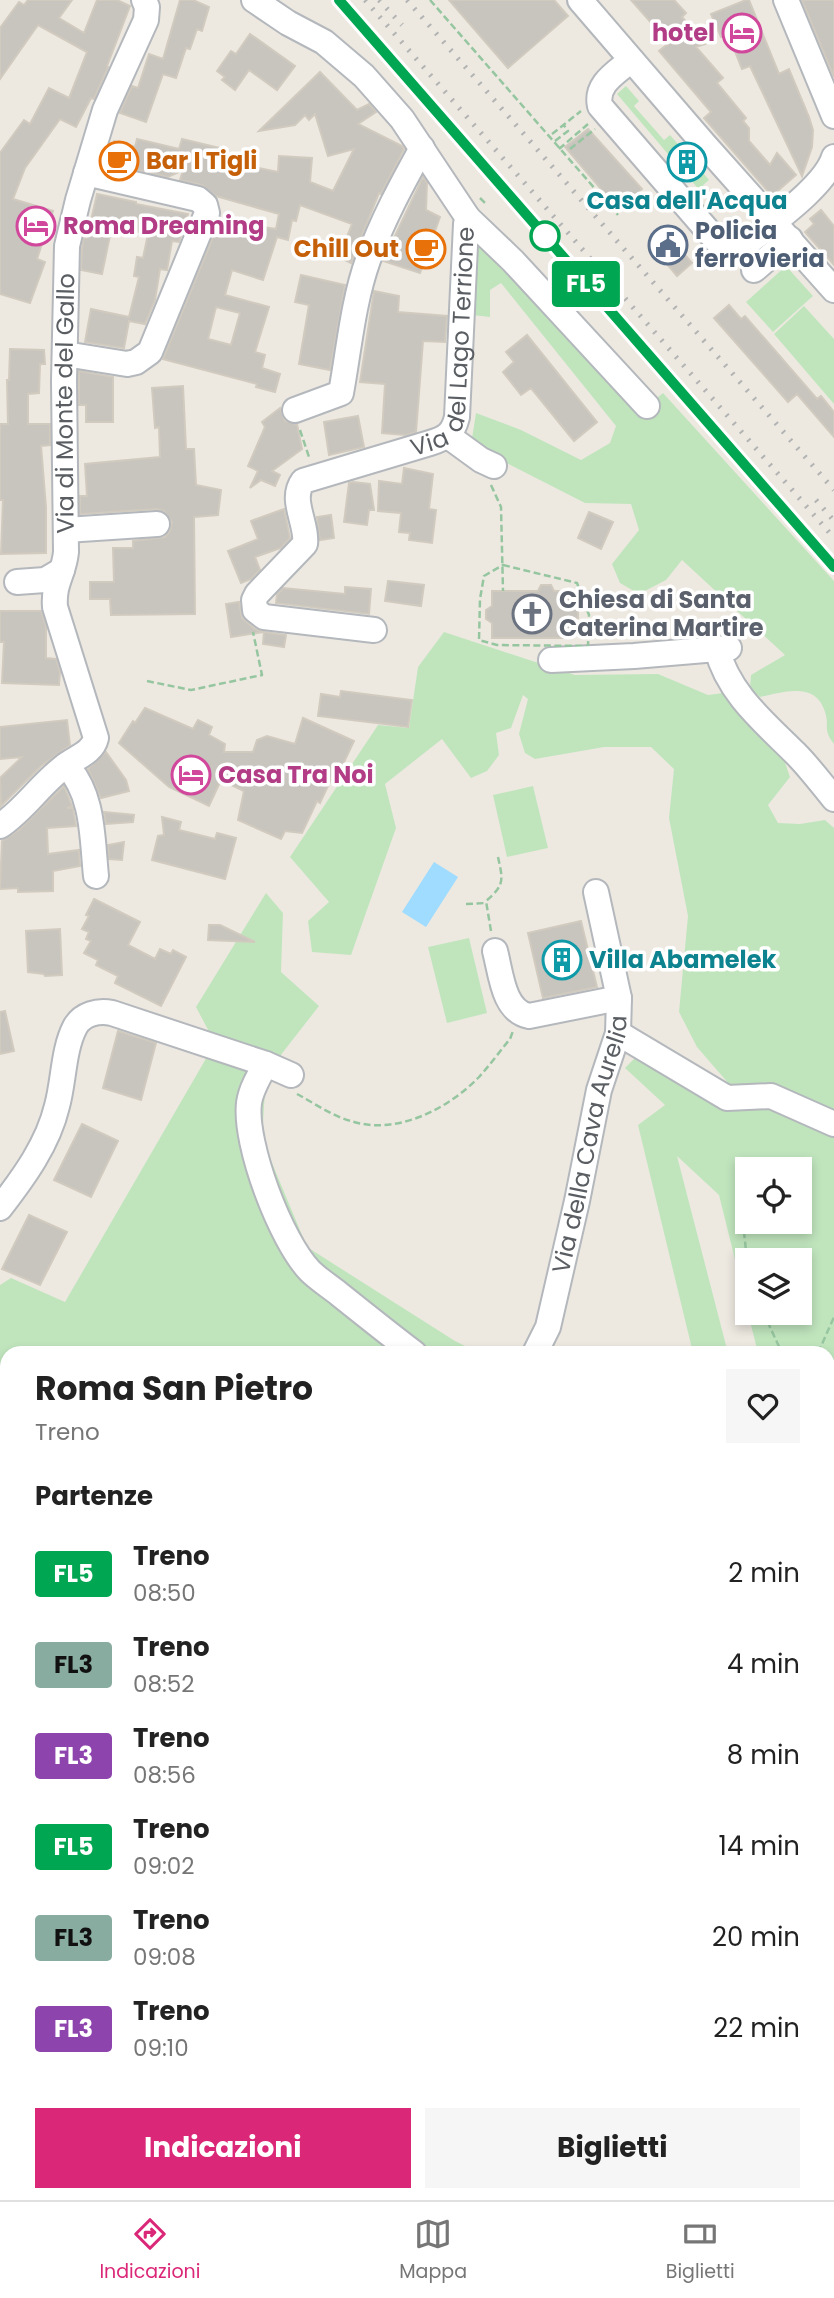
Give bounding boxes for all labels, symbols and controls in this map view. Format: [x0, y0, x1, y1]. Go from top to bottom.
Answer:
hotel icon: hotel [721, 12, 763, 54]
place label: hotel [652, 16, 715, 49]
cafe icon: Bar I Tigli [98, 140, 140, 182]
building icon: Casa dell'Acqua [666, 141, 708, 183]
place label: Bar I Tigli [146, 144, 257, 177]
place label: Casa dell'Acqua [587, 184, 787, 217]
hotel icon: Roma Dreaming [15, 205, 57, 247]
place label: Roma Dreaming [63, 209, 265, 242]
place label: Policia ferrovieria [695, 214, 825, 275]
unlabelled marker [530, 221, 560, 251]
public building icon: Policia ferrovieria [647, 224, 689, 266]
street label: Via del Lago Terrione [406, 226, 482, 464]
cafe icon: Chill Out [405, 228, 447, 270]
place label: Chill Out [293, 232, 399, 265]
line badge: FL5 [546, 261, 626, 307]
text: FL5 [566, 267, 606, 300]
street label: Via di Monte del Gallo [47, 273, 82, 534]
place label: Chiesa di Santa Caterina Martire [559, 583, 764, 644]
church icon: Chiesa di Santa Caterina Martire [511, 593, 553, 635]
hotel icon: Casa Tra Noi [170, 754, 212, 796]
place label: Casa Tra Noi [218, 758, 374, 791]
building icon: Villa Abamelek [541, 939, 583, 981]
place label: Villa Abamelek [589, 943, 776, 976]
street label: Via della Cava Aurelia [544, 1015, 635, 1276]
map controls [735, 1157, 812, 1325]
button: locate [735, 1157, 812, 1234]
button: layers [735, 1248, 812, 1325]
text: Roma San Pietro [35, 1365, 313, 1412]
button: heart [726, 1369, 800, 1443]
text: Treno [35, 1416, 100, 1448]
text: Partenze [35, 1478, 153, 1514]
text: Treno [133, 1538, 210, 1574]
text: 2 min [728, 1555, 800, 1591]
text: FL5 [53, 1557, 94, 1590]
text: 08:50 [133, 1577, 196, 1609]
text: Treno [133, 1629, 210, 1665]
text: 4 min [727, 1646, 800, 1682]
text: FL3 [54, 1648, 93, 1681]
text: 08:52 [133, 1668, 195, 1700]
text: Treno [133, 1720, 210, 1756]
text: 8 min [727, 1737, 800, 1773]
text: FL3 [54, 1739, 93, 1772]
text: 08:56 [133, 1759, 196, 1791]
text: Treno [133, 1811, 210, 1847]
text: 14 min [719, 1828, 800, 1864]
text: FL5 [53, 1830, 94, 1863]
text: 09:02 [133, 1850, 195, 1882]
text: Treno [133, 1902, 210, 1938]
text: 20 min [712, 1919, 800, 1955]
text: FL3 [54, 1921, 93, 1954]
text: 09:08 [133, 1941, 196, 1973]
text: Treno [133, 1993, 210, 2029]
text: 22 min [713, 2010, 800, 2046]
text: FL3 [54, 2012, 93, 2045]
text: 09:10 [133, 2032, 189, 2064]
button: Indicazioni [35, 2108, 411, 2188]
button: Biglietti [425, 2108, 800, 2188]
tab: Indicazioni [99, 2215, 200, 2286]
tab: Mappa [399, 2215, 467, 2286]
tab: Biglietti [666, 2215, 735, 2286]

